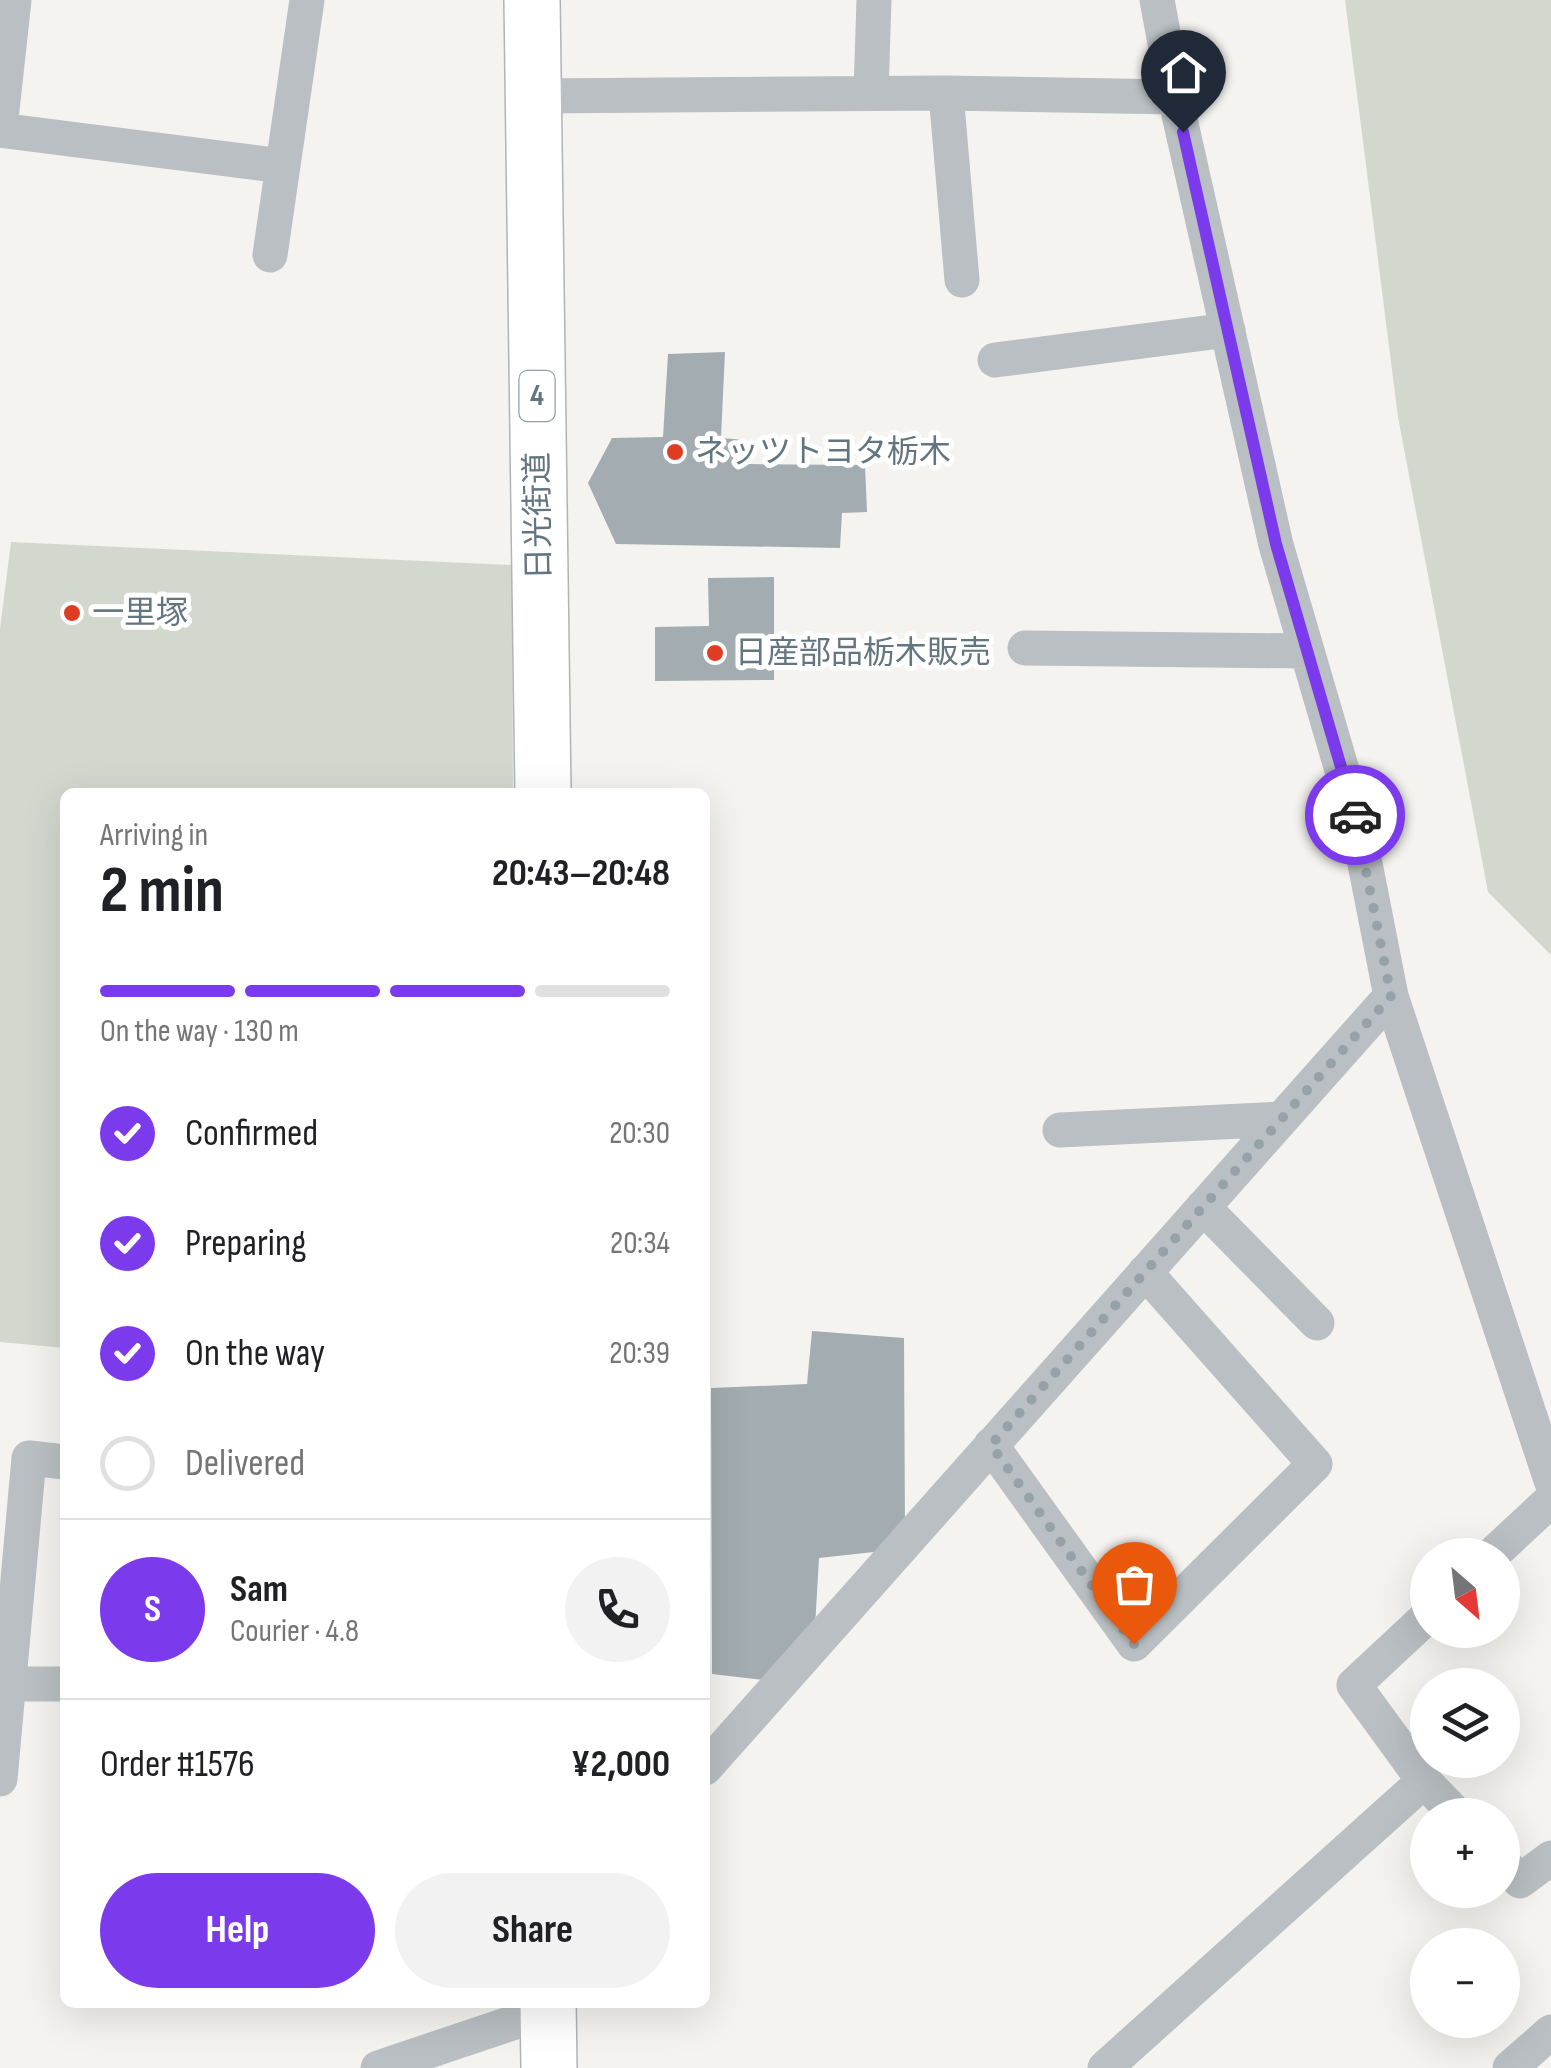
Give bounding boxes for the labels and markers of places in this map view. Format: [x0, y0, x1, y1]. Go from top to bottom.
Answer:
pin [1141, 30, 1226, 133]
place label: ネッツトヨタ栃木 [695, 433, 951, 472]
marker: ネッツトヨタ栃木 [664, 441, 686, 463]
place label: 一里塚 [92, 594, 188, 633]
marker: 一里塚 [61, 602, 83, 624]
place label: 日産部品栃木販売 [735, 634, 991, 673]
marker: 日産部品栃木販売 [704, 642, 726, 664]
pin [1092, 1542, 1177, 1645]

